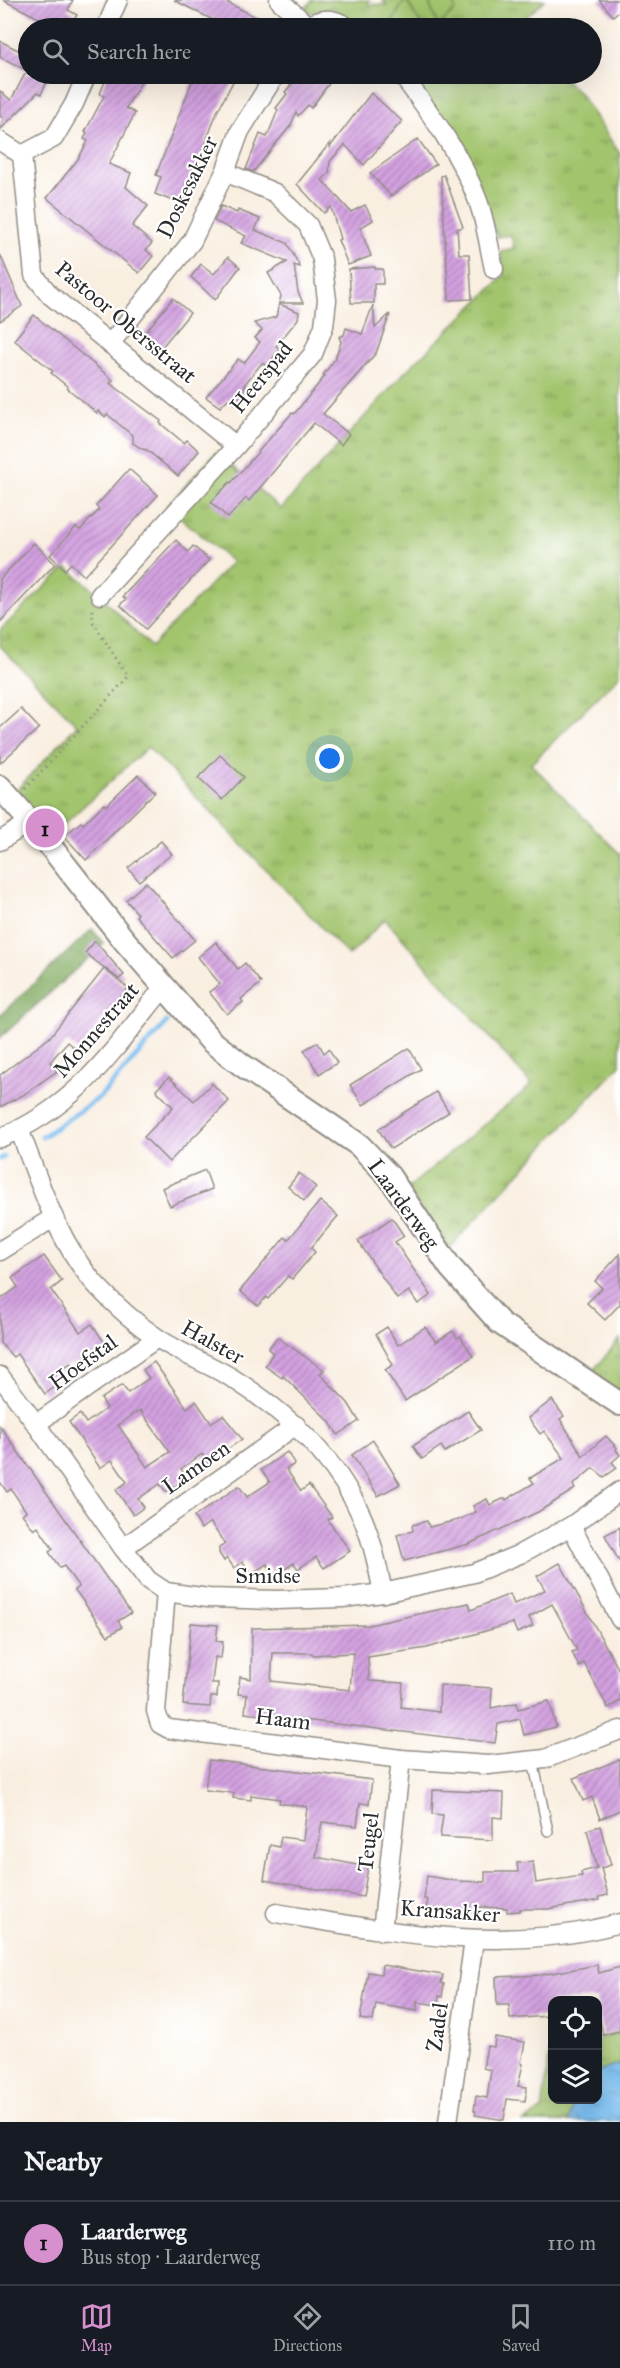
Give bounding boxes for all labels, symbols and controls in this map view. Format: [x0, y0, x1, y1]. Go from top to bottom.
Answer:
search box [18, 18, 602, 84]
icon: search [39, 35, 72, 68]
text: Search here [87, 38, 191, 65]
street label: Doskesakker [151, 131, 224, 243]
street label: Pastoor Obersstraat [50, 255, 202, 389]
street label: Heerspad [224, 336, 298, 418]
your location [315, 744, 344, 773]
pin: 1 [26, 806, 64, 850]
street label: Monnestraat [47, 977, 145, 1083]
street label: Laarderweg [362, 1153, 446, 1255]
street label: Halster [177, 1314, 250, 1371]
street label: Hoefstal [44, 1328, 122, 1396]
street label: Lamoen [157, 1434, 235, 1500]
street label: Smidse [235, 1562, 301, 1589]
street label: Haam [254, 1702, 313, 1736]
street label: Teugel [351, 1811, 385, 1873]
street label: Kransakker [399, 1894, 502, 1928]
map controls [548, 1996, 602, 2104]
button: locate [548, 1996, 602, 2050]
street label: Zadel [420, 2001, 454, 2053]
button: layers [548, 2050, 602, 2104]
text: Nearby [24, 2145, 102, 2177]
text: Laarderweg [81, 2218, 186, 2245]
text: 1 [40, 2231, 47, 2255]
text: 110 m [548, 2231, 596, 2255]
text: Bus stop · Laarderweg [81, 2245, 260, 2269]
tab: Map [80, 2300, 113, 2355]
tab: Directions [273, 2300, 342, 2355]
tab: Saved [502, 2300, 540, 2355]

